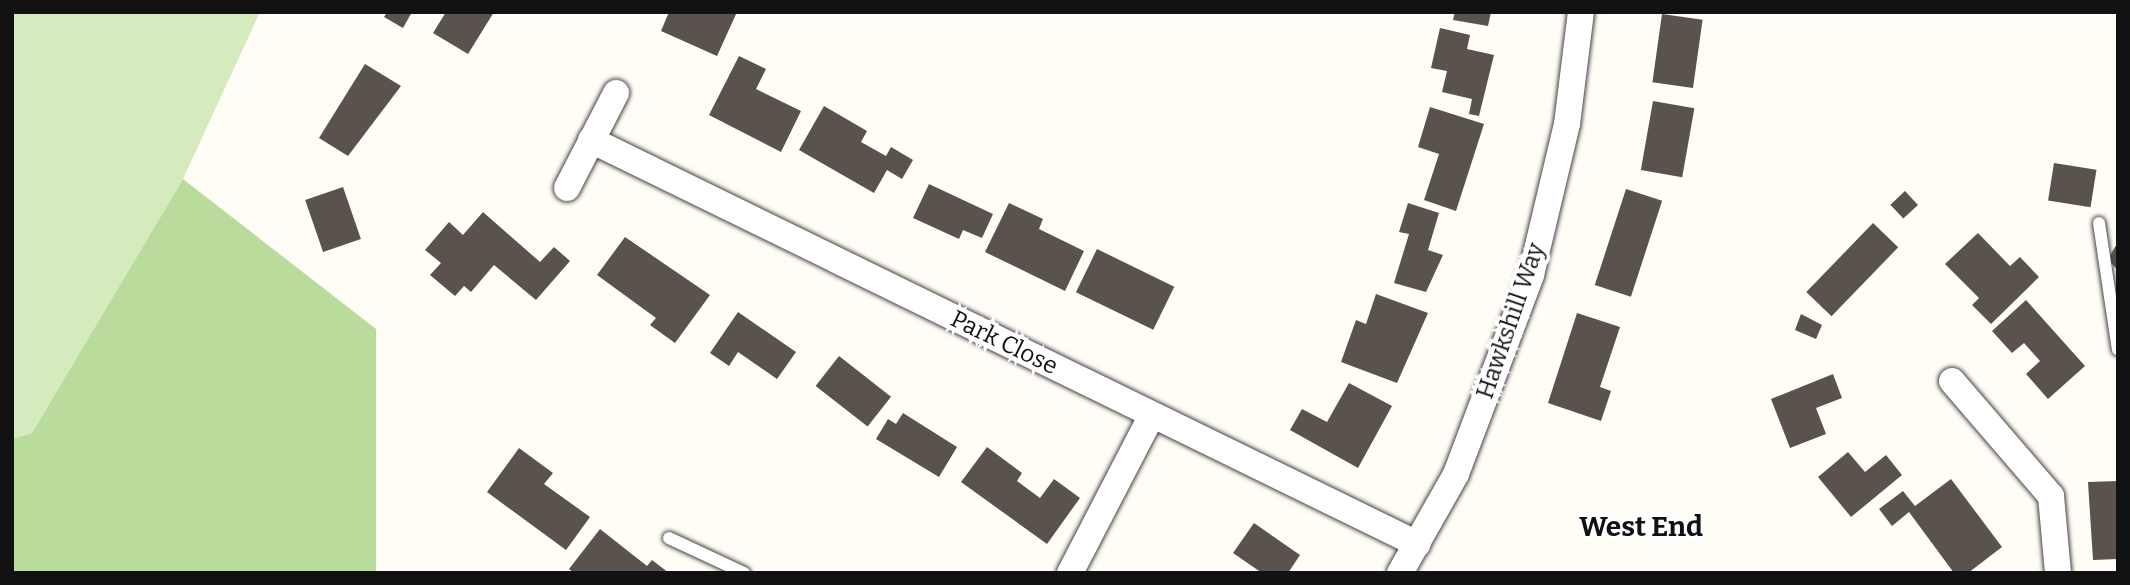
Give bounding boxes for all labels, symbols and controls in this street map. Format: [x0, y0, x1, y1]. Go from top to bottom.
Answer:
street label: Hawkshill Way [1471, 239, 1551, 403]
street label: Park Close [946, 305, 1062, 381]
district label: West End [1579, 510, 1703, 544]

